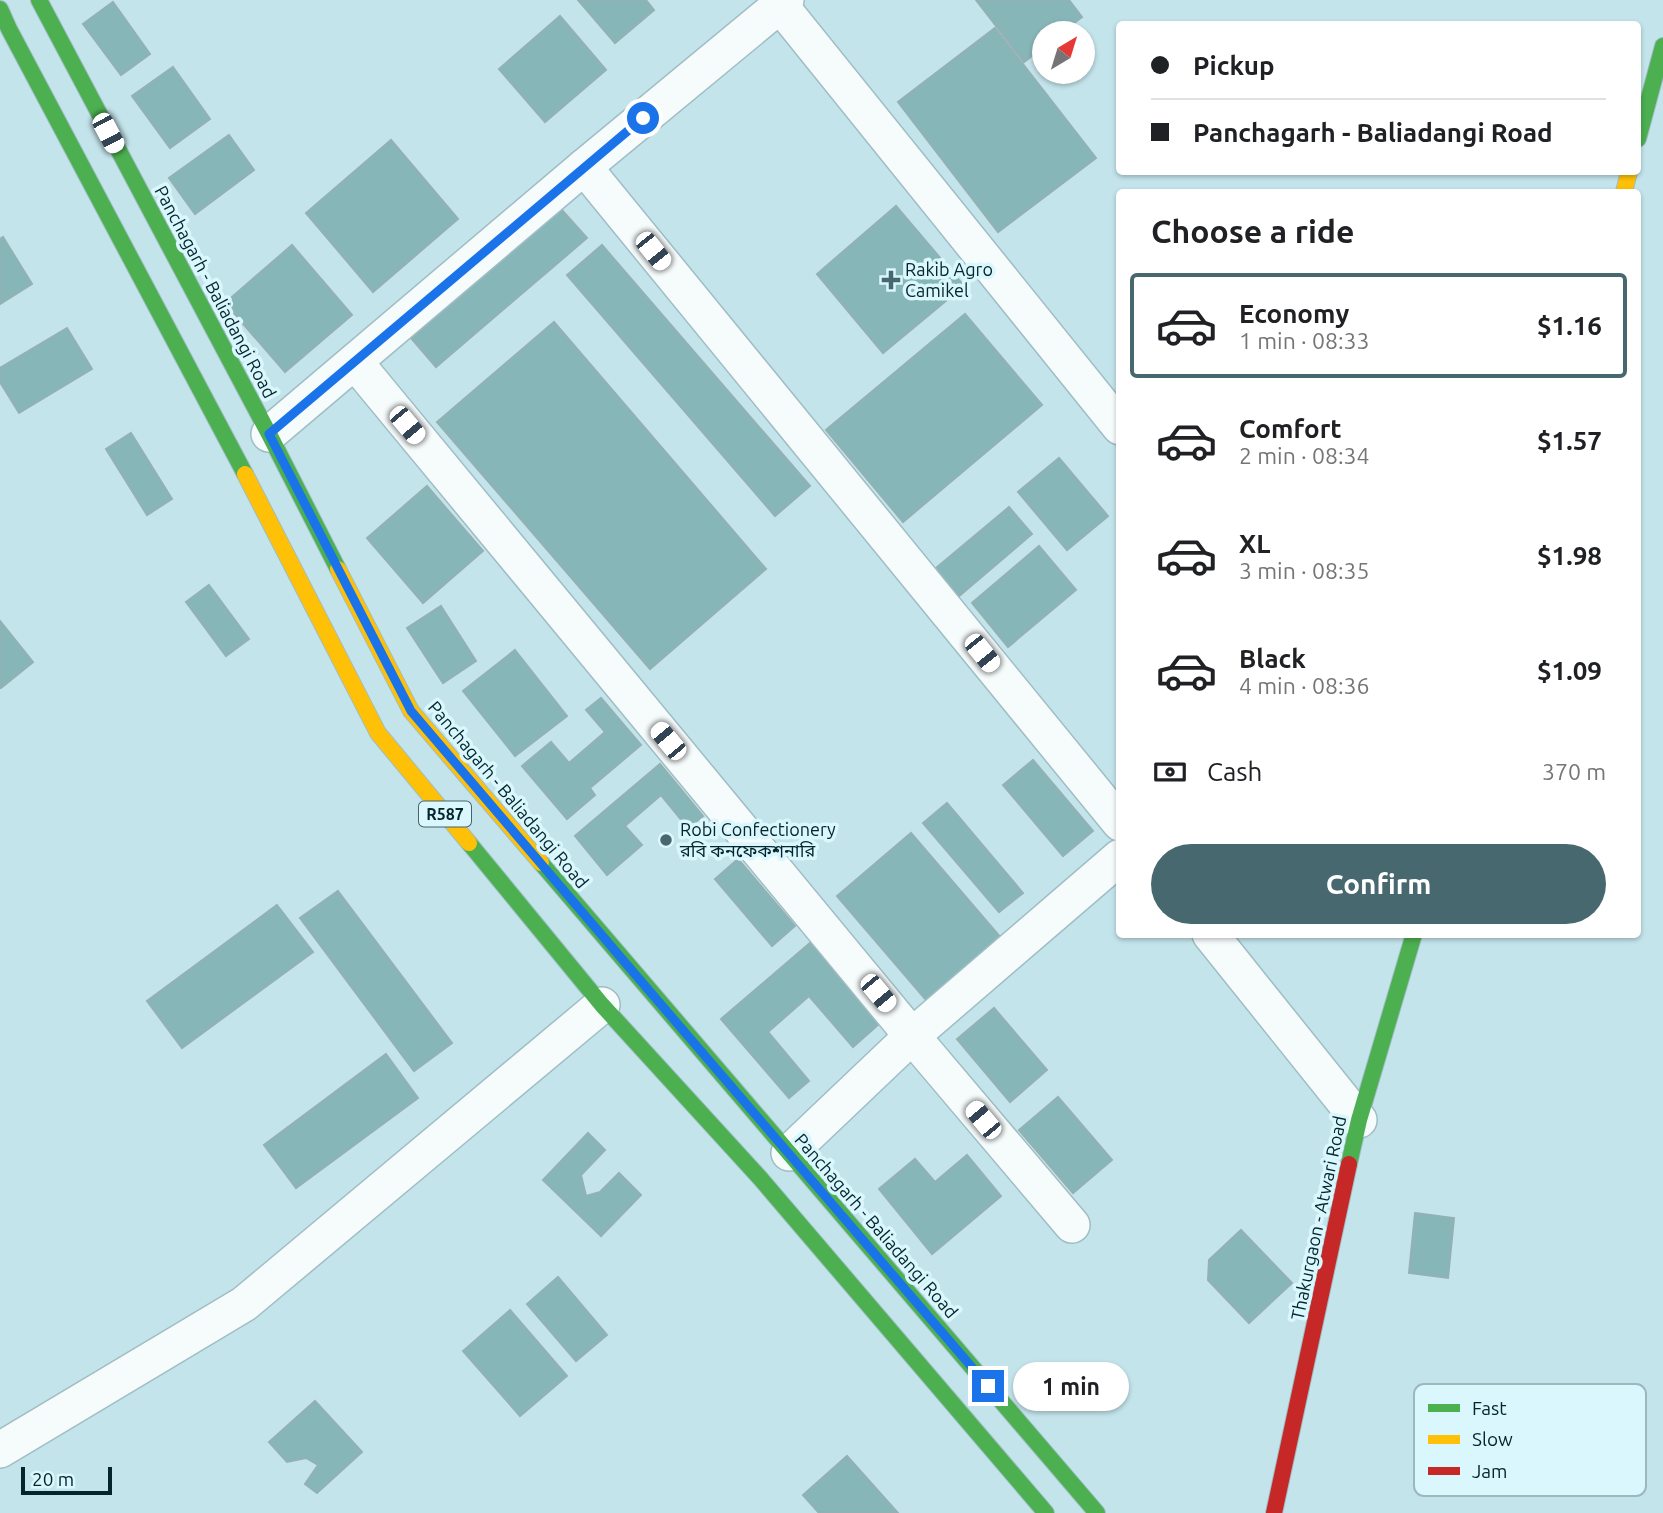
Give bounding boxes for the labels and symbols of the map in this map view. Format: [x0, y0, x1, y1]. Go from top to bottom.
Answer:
north arrow [1032, 21, 1096, 84]
route start [627, 102, 659, 134]
car [89, 110, 128, 156]
street label: Panchagarh - Baliadangi Road [151, 182, 280, 401]
car [632, 228, 675, 274]
place label: Rakib Agro Camikel [905, 259, 993, 300]
marker: Rakib Agro Camikel [883, 272, 899, 288]
car [386, 402, 429, 448]
car [961, 630, 1004, 676]
street label: Panchagarh - Baliadangi Road [425, 697, 593, 892]
car [647, 718, 690, 764]
road number: R587 [419, 802, 471, 827]
place label: Robi Confectionery রবি কনফেকশনারি [679, 819, 836, 860]
marker: Robi Confectionery রবি কনফেকশনারি [658, 832, 674, 848]
car [857, 970, 900, 1016]
car [962, 1097, 1005, 1143]
street label: Thakurgaon - Atwari Road [1287, 1114, 1349, 1322]
street label: Panchagarh - Baliadangi Road [791, 1129, 962, 1322]
callout: 1 min [1012, 1362, 1128, 1410]
route end [972, 1370, 1004, 1402]
legend [1414, 1384, 1646, 1496]
text: Fast [1472, 1397, 1507, 1419]
text: Slow [1472, 1428, 1513, 1450]
text: Jam [1472, 1460, 1508, 1482]
scale bar [21, 1464, 112, 1496]

